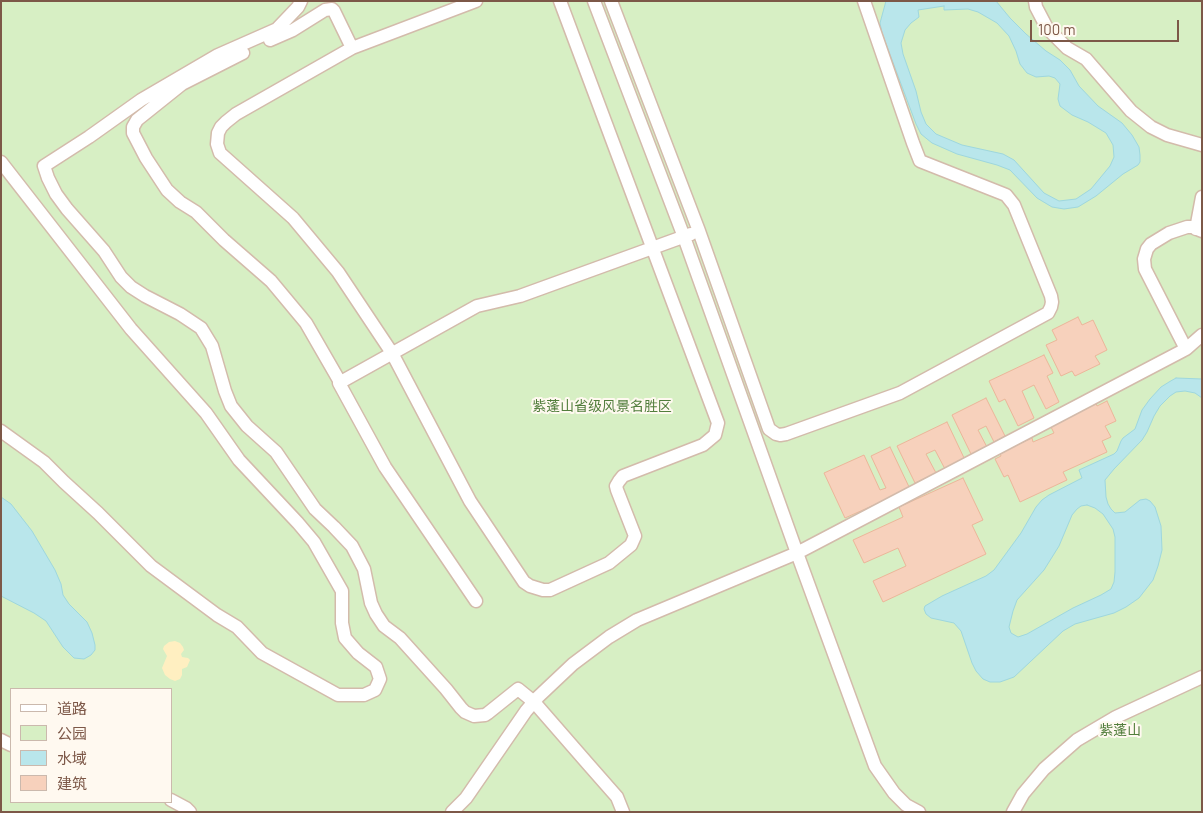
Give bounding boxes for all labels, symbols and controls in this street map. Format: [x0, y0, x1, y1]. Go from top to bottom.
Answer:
scale bar [1033, 10, 1182, 42]
text: 100 m [1038, 20, 1076, 38]
park label: 紫蓬山省级风景名胜区 [532, 398, 672, 414]
legend [10, 688, 172, 803]
text: 道路 [57, 699, 87, 717]
park label: 紫蓬山 [1099, 722, 1141, 738]
text: 公园 [57, 724, 87, 742]
text: 水域 [57, 749, 87, 767]
text: 建筑 [57, 774, 87, 792]

